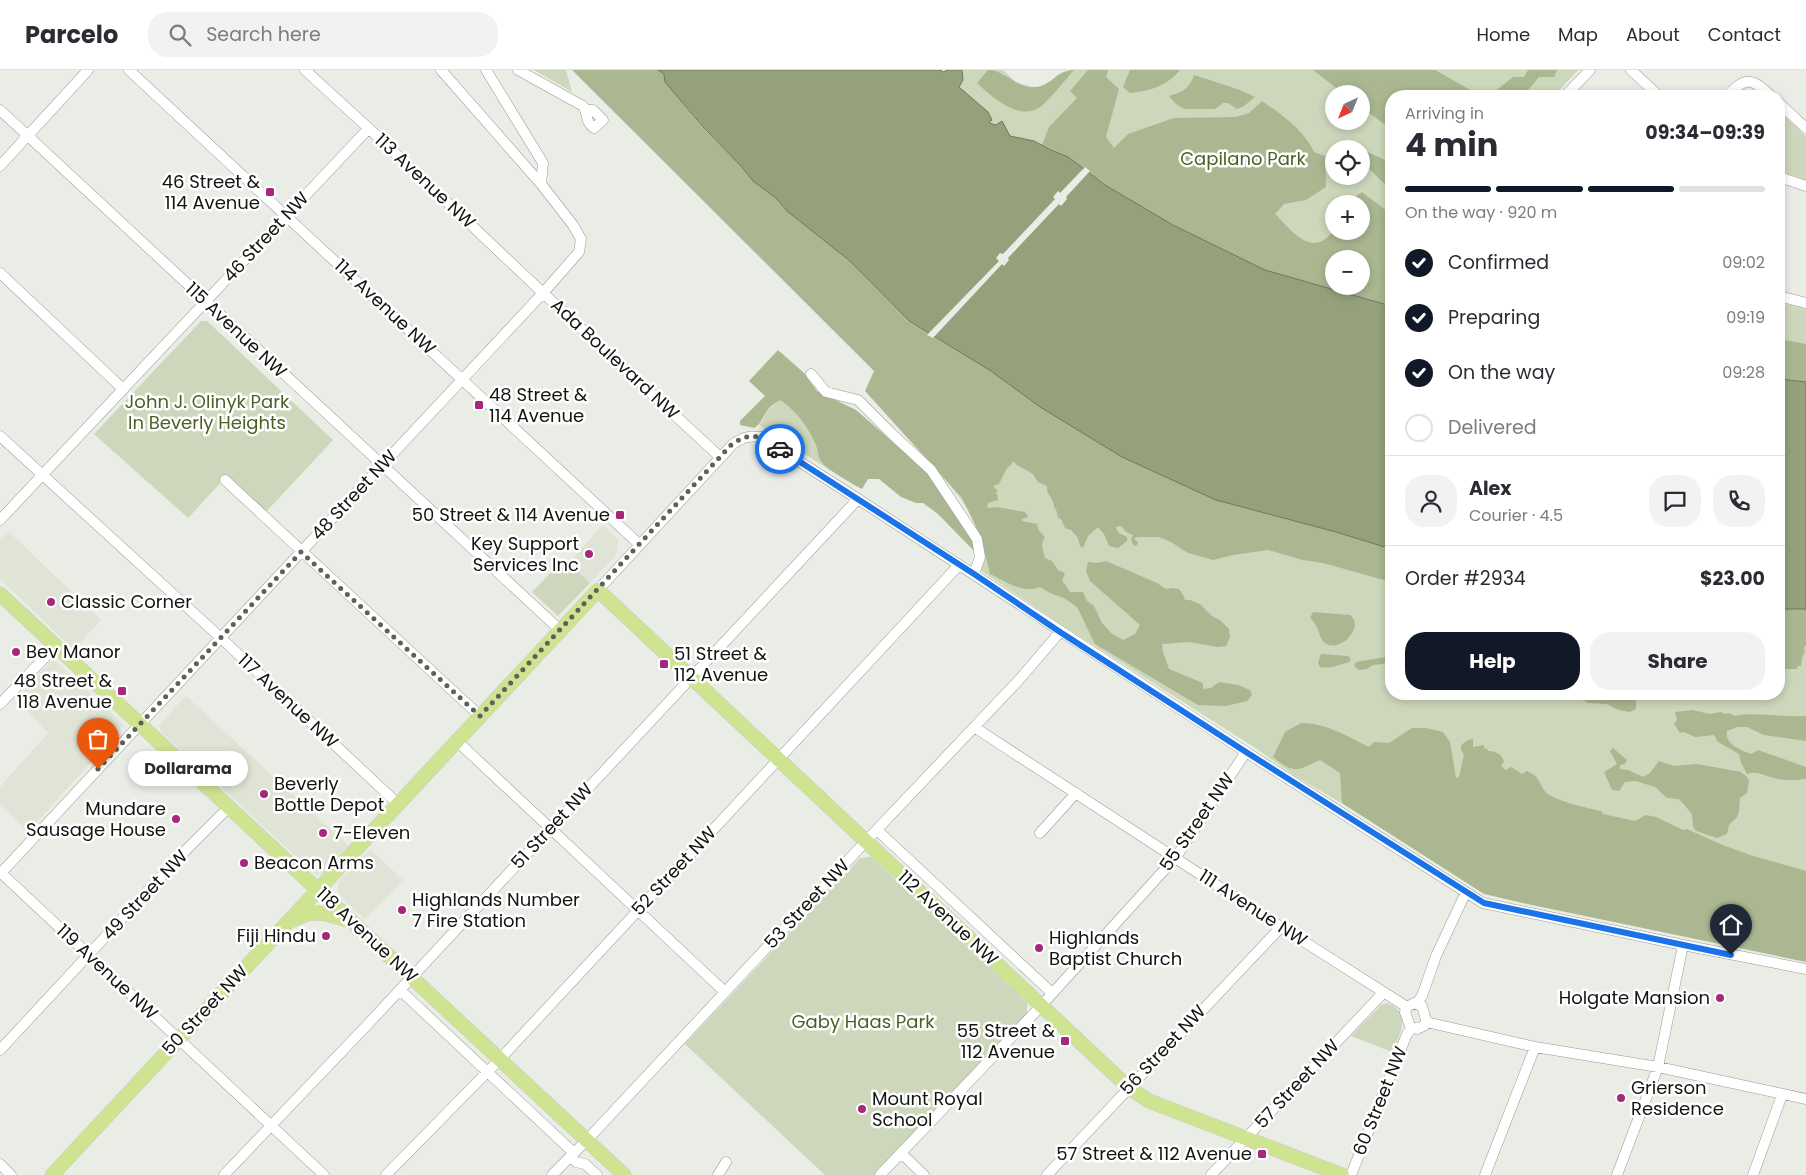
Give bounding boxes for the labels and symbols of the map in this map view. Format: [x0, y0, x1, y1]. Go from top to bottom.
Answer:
north arrow [1325, 85, 1370, 130]
street label: 113 Avenue NW [369, 127, 482, 234]
park label: Capilano Park [1180, 146, 1307, 171]
place label: 46 Street & 114 Avenue [162, 169, 261, 215]
street label: 46 Street NW [217, 186, 314, 287]
marker: 46 Street & 114 Avenue [264, 186, 276, 198]
street label: 114 Avenue NW [329, 253, 442, 360]
street label: 115 Avenue NW [180, 276, 293, 383]
street label: Ada Boulevard NW [546, 293, 685, 425]
place label: 48 Street & 114 Avenue [489, 382, 588, 428]
park label: John J. Olinyk Park In Beverly Heights [125, 389, 290, 435]
marker: 48 Street & 114 Avenue [473, 399, 485, 411]
courier [755, 424, 805, 474]
street label: 48 Street NW [305, 444, 402, 545]
place label: 50 Street & 114 Avenue [412, 502, 610, 527]
marker: 50 Street & 114 Avenue [614, 509, 626, 521]
place label: Key Support Services Inc [471, 531, 579, 577]
marker: Key Support Services Inc [583, 548, 595, 560]
place label: Classic Corner [61, 589, 192, 614]
marker: Classic Corner [45, 596, 57, 608]
place label: Bev Manor [26, 639, 121, 664]
place label: 51 Street & 112 Avenue [674, 641, 768, 687]
marker: Bev Manor [10, 646, 22, 658]
street label: 117 Avenue NW [233, 648, 344, 754]
marker: 51 Street & 112 Avenue [658, 658, 670, 670]
place label: 48 Street & 118 Avenue [14, 668, 113, 714]
marker: 48 Street & 118 Avenue [116, 685, 128, 697]
pin [77, 718, 119, 769]
callout: Dollarama [128, 752, 248, 786]
street label: 55 Street NW [1153, 767, 1240, 876]
place label: Beverly Bottle Depot [274, 771, 384, 817]
street label: 51 Street NW [505, 777, 598, 874]
marker: Beverly Bottle Depot [258, 788, 270, 800]
place label: Mundare Sausage House [26, 796, 166, 842]
marker: Mundare Sausage House [170, 813, 182, 825]
place label: 7-Eleven [333, 820, 410, 845]
street label: 52 Street NW [626, 820, 722, 921]
marker: 7-Eleven [317, 827, 329, 839]
street label: 49 Street NW [96, 844, 193, 945]
place label: Beacon Arms [254, 850, 374, 875]
street label: 53 Street NW [758, 853, 855, 954]
marker: Beacon Arms [238, 857, 250, 869]
street label: 111 Avenue NW [1194, 863, 1313, 952]
street label: 112 Avenue NW [893, 864, 1004, 971]
street label: 118 Avenue NW [311, 881, 424, 988]
place label: Highlands Number 7 Fire Station [412, 887, 580, 933]
marker: Highlands Number 7 Fire Station [396, 904, 408, 916]
pin [1710, 904, 1752, 955]
street label: 119 Avenue NW [51, 918, 164, 1025]
place label: Fiji Hindu [237, 923, 316, 948]
place label: Highlands Baptist Church [1049, 925, 1182, 971]
marker: Fiji Hindu [320, 930, 332, 942]
marker: Highlands Baptist Church [1033, 942, 1045, 954]
street label: 50 Street NW [156, 959, 253, 1060]
place label: Holgate Mansion [1559, 985, 1710, 1010]
marker: Holgate Mansion [1714, 992, 1726, 1004]
street label: 56 Street NW [1114, 999, 1211, 1100]
park label: Gaby Haas Park [792, 1009, 935, 1034]
place label: 55 Street & 112 Avenue [957, 1018, 1056, 1064]
street label: 57 Street NW [1249, 1033, 1345, 1134]
marker: 55 Street & 112 Avenue [1059, 1035, 1071, 1047]
street label: 60 Street NW [1346, 1042, 1413, 1159]
place label: Grierson Residence [1631, 1075, 1724, 1121]
place label: Mount Royal School [872, 1086, 983, 1132]
marker: Grierson Residence [1615, 1092, 1627, 1104]
marker: Mount Royal School [856, 1103, 868, 1115]
place label: 57 Street & 112 Avenue [1056, 1141, 1252, 1166]
marker: 57 Street & 112 Avenue [1256, 1148, 1268, 1160]

